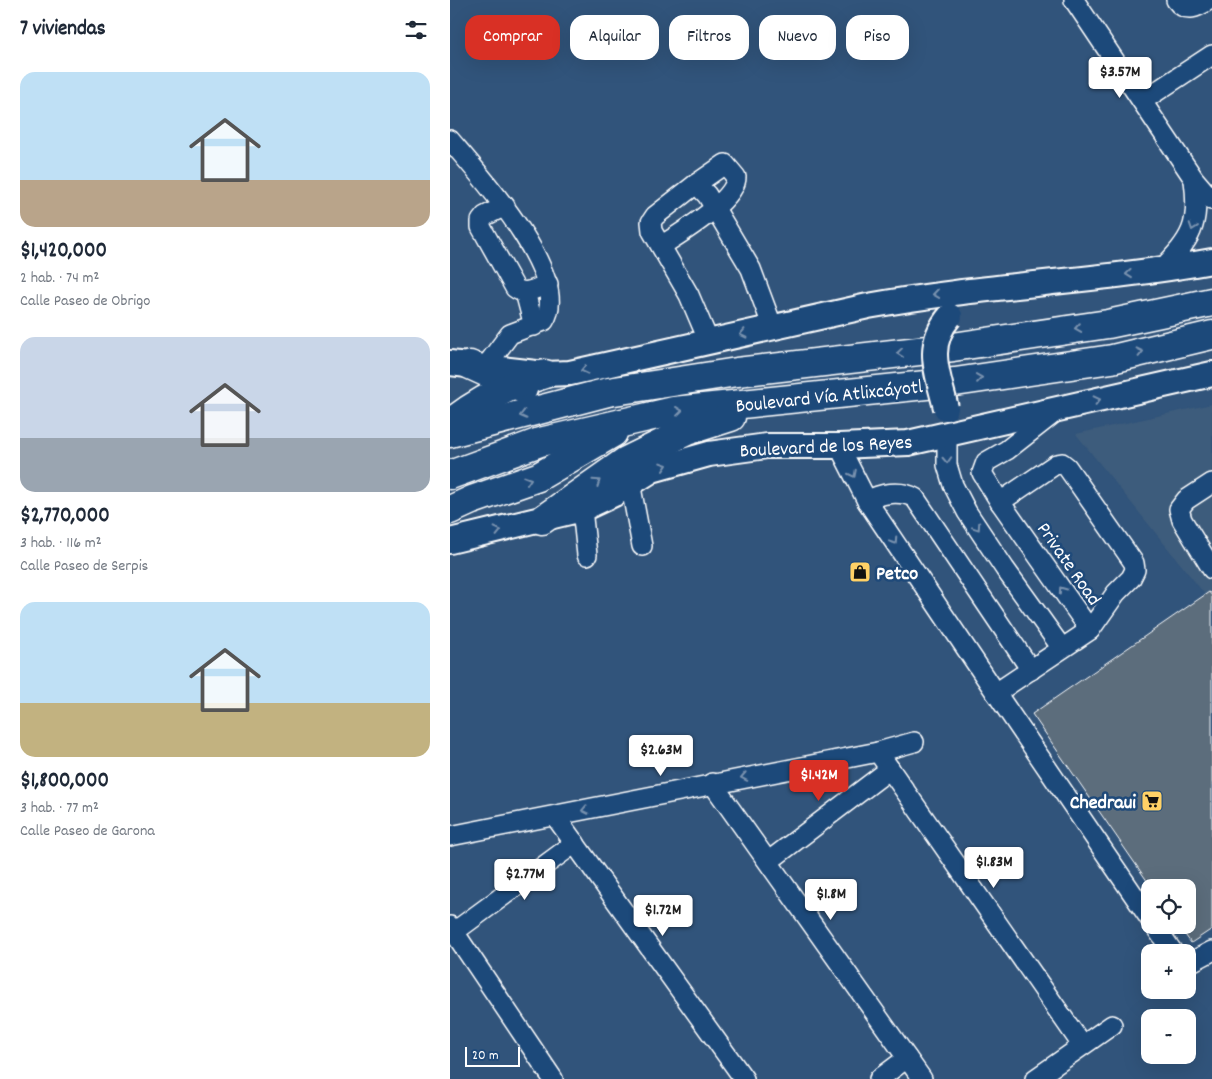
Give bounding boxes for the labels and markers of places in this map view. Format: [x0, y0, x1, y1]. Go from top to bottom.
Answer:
pin: $3.57M [1079, 56, 1161, 99]
shop icon: Petco [848, 560, 872, 584]
place label: Petco [876, 561, 918, 589]
pin: $2.63M [620, 734, 702, 777]
pin: $1.42M [778, 760, 860, 802]
supermarket icon: Chedraui [1140, 789, 1164, 813]
place label: Chedraui [1070, 790, 1136, 818]
pin: $1.83M [953, 846, 1035, 889]
pin: $2.77M [484, 858, 566, 901]
pin: $1.8M [796, 878, 866, 921]
pin: $1.72M [622, 894, 704, 937]

